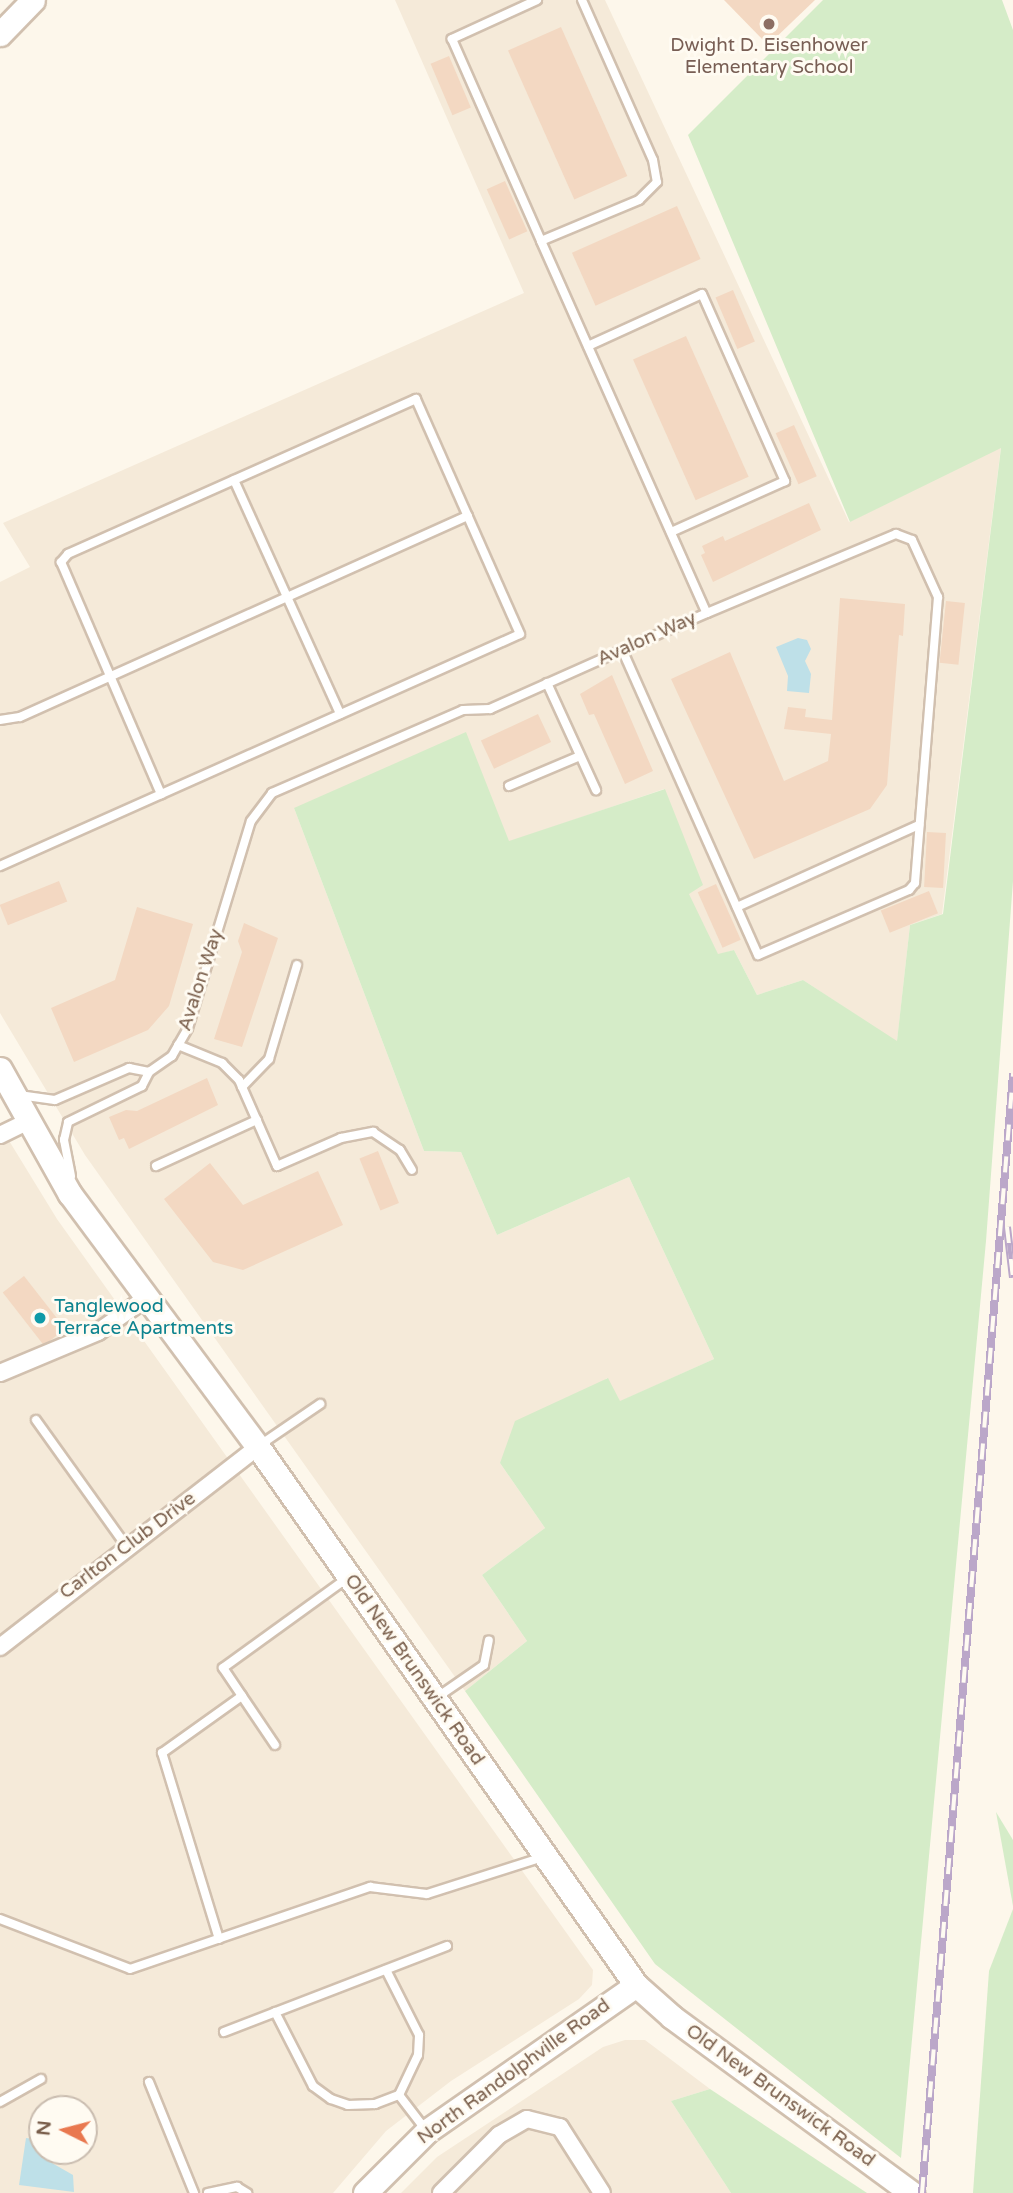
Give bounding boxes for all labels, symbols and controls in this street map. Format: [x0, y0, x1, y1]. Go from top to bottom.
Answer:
marker: Dwight D. Eisenhower Elementary School [761, 16, 777, 32]
place label: Dwight D. Eisenhower Elementary School [670, 35, 868, 79]
street label: Avalon Way [594, 607, 700, 671]
street label: Avalon Way [174, 926, 228, 1034]
place label: Tanglewood Terrace Apartments [54, 1296, 233, 1340]
marker: Tanglewood Terrace Apartments [32, 1310, 48, 1326]
street label: Carlton Club Drive [56, 1487, 200, 1605]
street label: Old New Brunswick Road [339, 1570, 489, 1770]
street label: North Randolphville Road [413, 1994, 615, 2150]
street label: Old New Brunswick Road [681, 2020, 879, 2172]
north arrow [28, 2095, 98, 2165]
text: N [32, 2119, 56, 2137]

